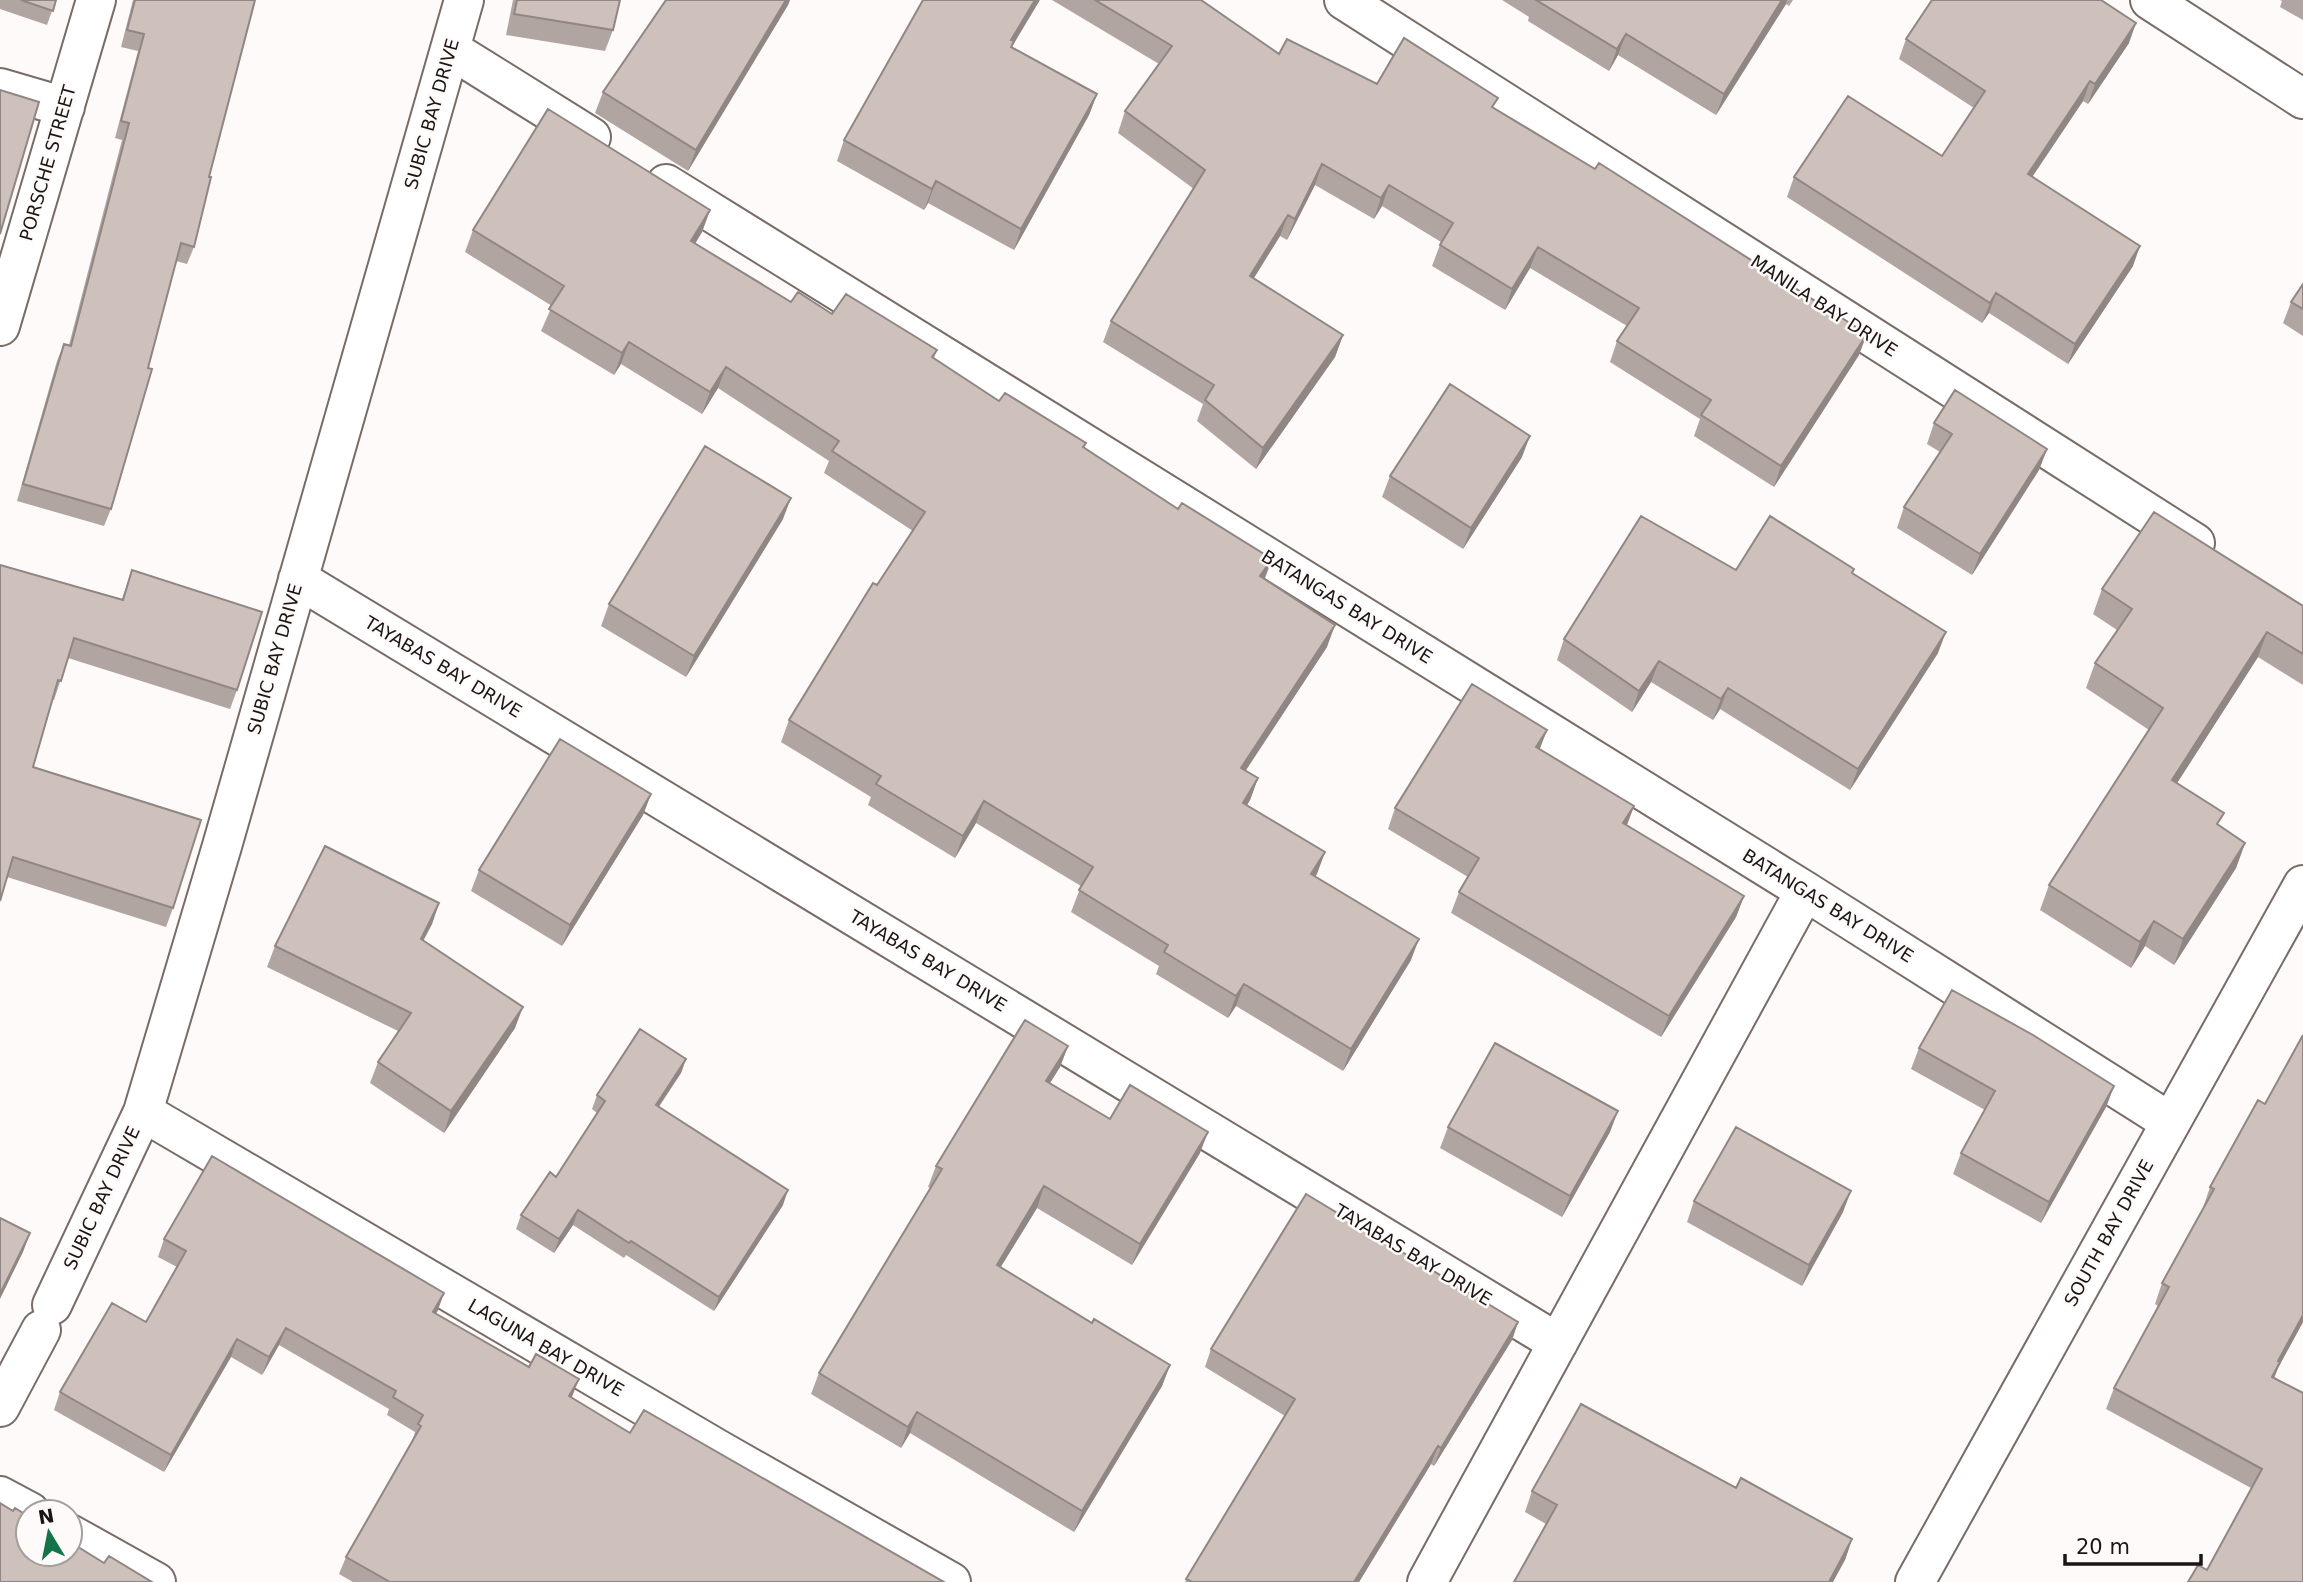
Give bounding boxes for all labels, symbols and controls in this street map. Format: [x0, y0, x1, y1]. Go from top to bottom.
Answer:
street label: SUBIC BAY DRIVE [400, 36, 463, 192]
street label: PORSCHE STREET [15, 82, 80, 243]
street label: MANILA BAY DRIVE [1747, 250, 1901, 361]
street label: BATANGAS BAY DRIVE [1258, 545, 1437, 668]
street label: SUBIC BAY DRIVE [243, 581, 306, 737]
street label: TAYABAS BAY DRIVE [360, 611, 526, 722]
street label: BATANGAS BAY DRIVE [1739, 844, 1918, 967]
street label: TAYABAS BAY DRIVE [845, 905, 1011, 1016]
street label: SUBIC BAY DRIVE [59, 1123, 144, 1273]
street label: SOUTH BAY DRIVE [2060, 1156, 2158, 1310]
street label: TAYABAS BAY DRIVE [1330, 1199, 1496, 1310]
street label: LAGUNA BAY DRIVE [465, 1294, 628, 1401]
north arrow [14, 1498, 84, 1568]
text: N [36, 1504, 56, 1528]
scale bar [2065, 1522, 2202, 1566]
text: 20 m [2076, 1535, 2130, 1559]

